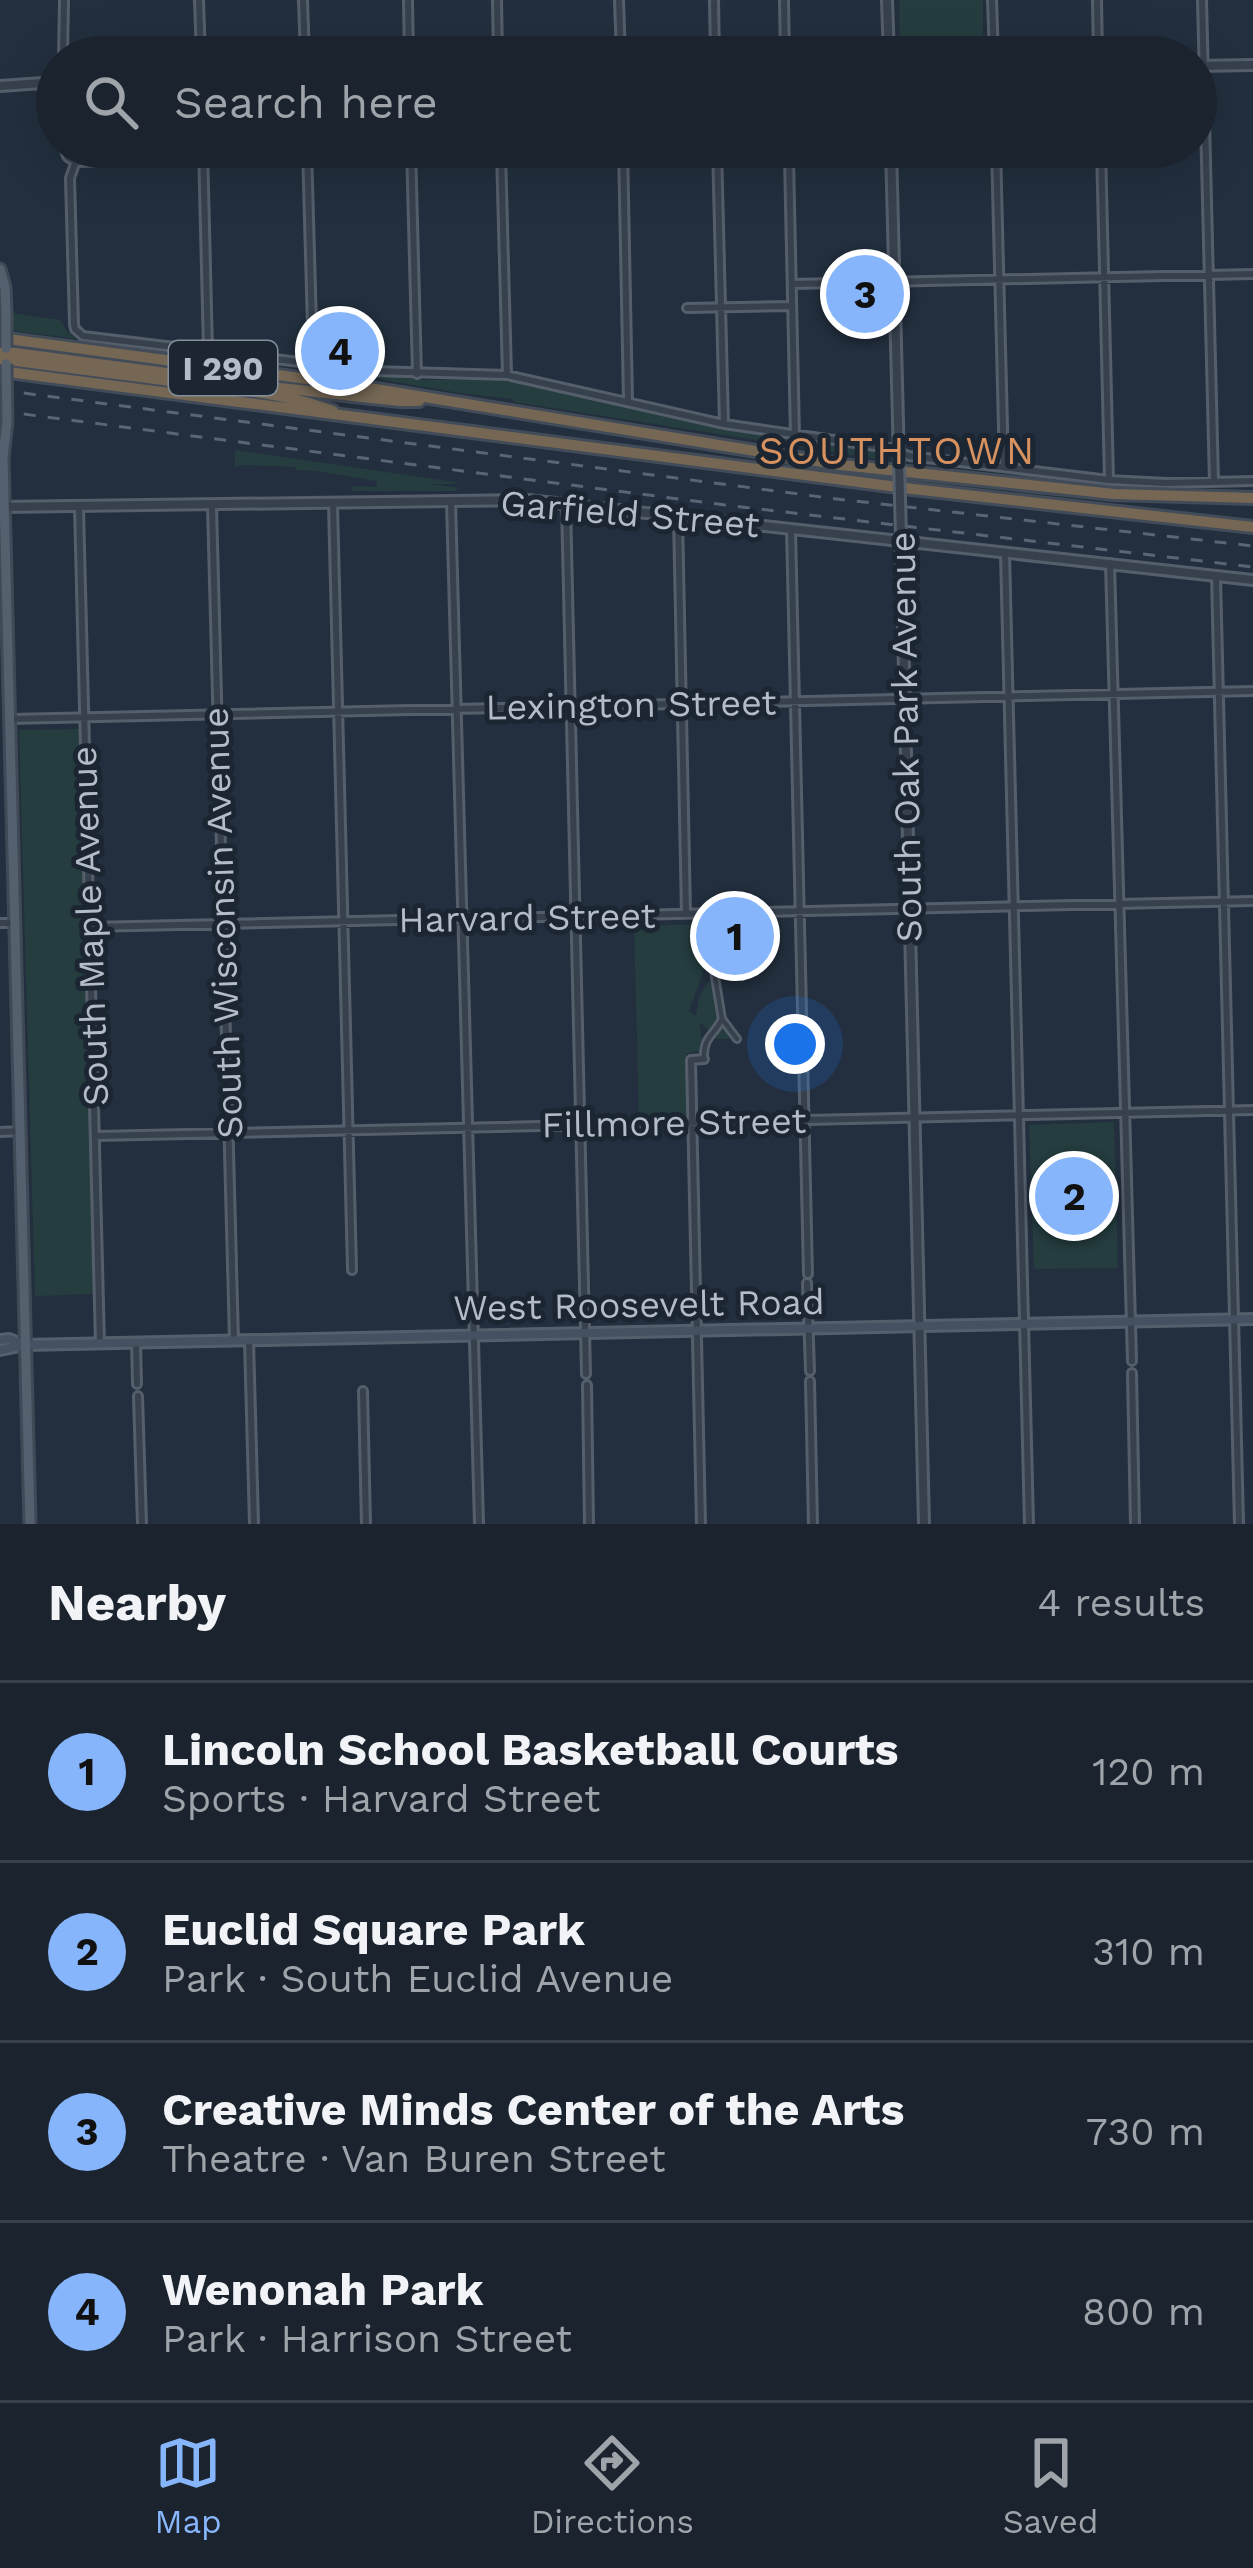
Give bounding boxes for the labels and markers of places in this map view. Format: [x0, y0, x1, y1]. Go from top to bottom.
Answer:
pin: 3 [826, 249, 904, 339]
pin: 4 [301, 306, 379, 396]
pin: 1 [696, 891, 774, 981]
pin: 2 [1035, 1151, 1113, 1241]

